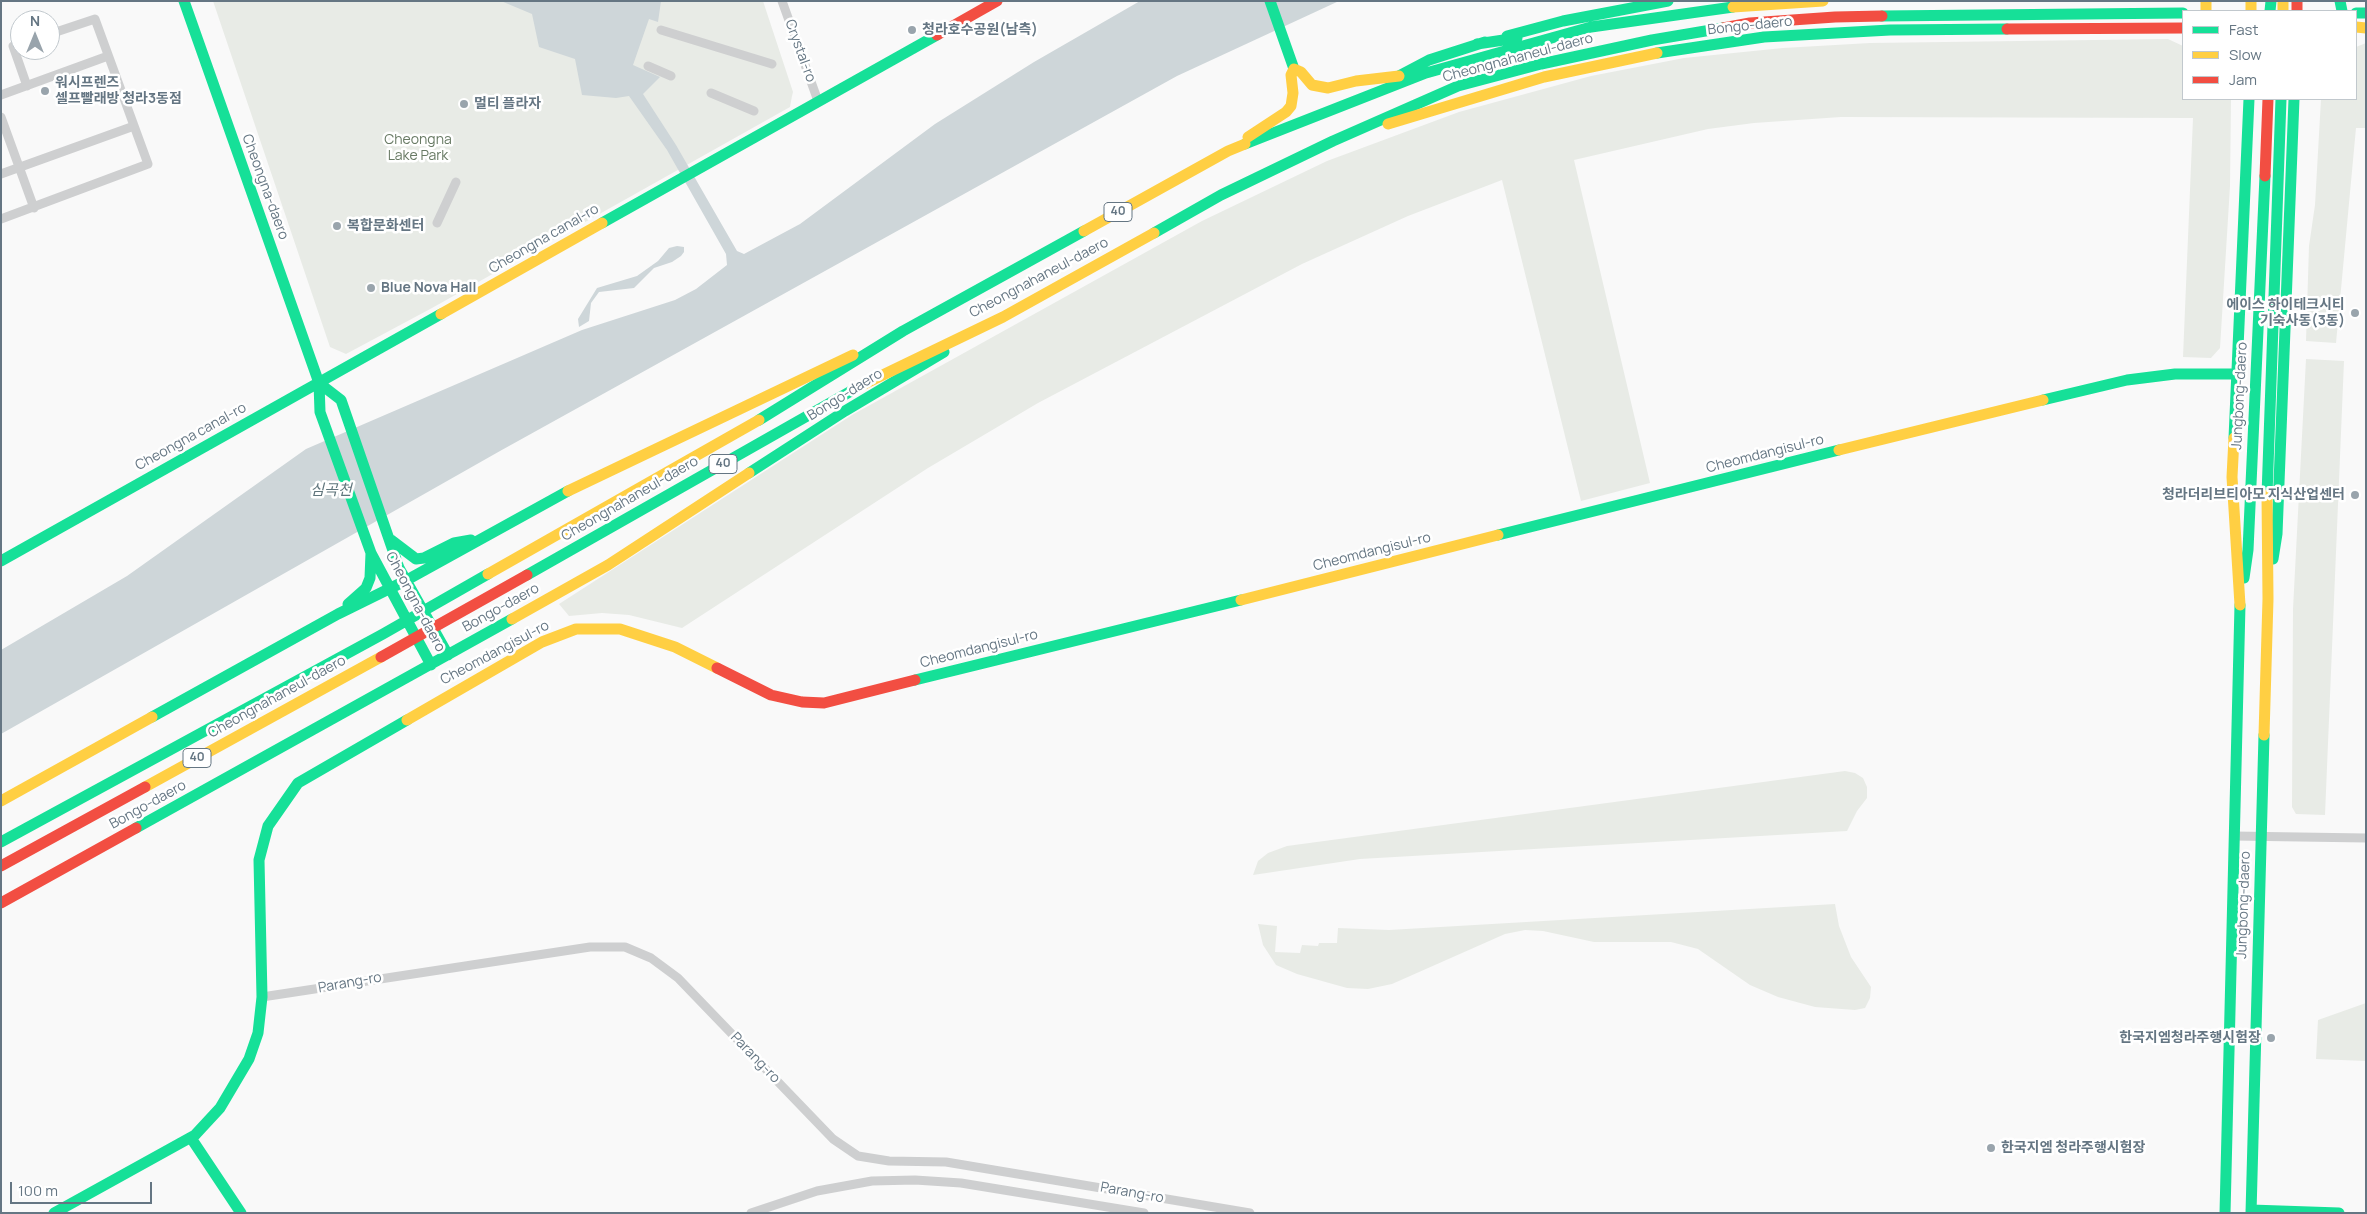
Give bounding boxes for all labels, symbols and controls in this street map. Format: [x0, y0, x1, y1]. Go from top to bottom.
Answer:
north arrow [10, 10, 60, 60]
legend [2182, 10, 2357, 100]
text: N [30, 11, 40, 30]
street label: Bongo-daero [1707, 13, 1793, 39]
street label: Crystal-ro [781, 17, 819, 85]
text: Fast [2229, 19, 2258, 40]
place label: 청라호수공원(남측) [922, 22, 1038, 38]
marker: 청라호수공원(남측) [906, 24, 918, 36]
street label: Cheongnahaneul-daero [1441, 30, 1595, 86]
text: Slow [2229, 44, 2262, 65]
text: Jam [2229, 69, 2257, 90]
place label: 워시프렌즈 셀프빨래방 청라3동점 [55, 75, 182, 108]
marker: 워시프렌즈 셀프빨래방 청라3동점 [39, 85, 51, 97]
place label: 멀티 플라자 [474, 96, 541, 112]
marker: 멀티 플라자 [458, 98, 470, 110]
street label: Cheongna-daero [238, 132, 292, 242]
park label: Cheongna Lake Park [384, 132, 452, 164]
street label: Cheongna canal-ro [486, 201, 602, 277]
road number: 40 [1104, 202, 1132, 222]
place label: 복합문화센터 [347, 218, 424, 234]
marker: 복합문화센터 [331, 220, 343, 232]
street label: Cheongnahaneul-daero [967, 234, 1111, 322]
place label: Blue Nova Hall [381, 280, 476, 296]
marker: Blue Nova Hall [365, 282, 377, 294]
place label: 에이스 하이테크시티 기숙사동(3동) [2226, 297, 2345, 330]
marker: 에이스 하이테크시티 기숙사동(3동) [2349, 307, 2361, 319]
street label: Jungbong-daero [2229, 342, 2251, 450]
street label: Bongo-daero [804, 365, 886, 425]
street label: Cheongna canal-ro [133, 400, 249, 474]
street label: Cheomdangisul-ro [1704, 431, 1826, 477]
street label: Cheongnahaneul-daero [559, 453, 701, 545]
road number: 40 [709, 454, 737, 474]
water label: 심곡천 [310, 482, 352, 500]
place label: 청라더리브티아모 지식산업센터 [2162, 487, 2345, 503]
marker: 청라더리브티아모 지식산업센터 [2349, 489, 2361, 501]
street label: Cheomdangisul-ro [1311, 529, 1433, 575]
street label: Cheongna-daero [382, 549, 448, 655]
street label: Bongo-daero [460, 580, 542, 636]
street label: Cheomdangisul-ro [438, 617, 552, 689]
street label: Cheomdangisul-ro [918, 626, 1040, 672]
street label: Cheongnahaneul-daero [205, 652, 349, 742]
road number: 40 [183, 748, 211, 768]
street label: Bongo-daero [107, 777, 189, 833]
street label: Jungbong-daero [2234, 851, 2254, 959]
street label: Parang-ro [317, 969, 383, 997]
street label: Parang-ro [727, 1029, 783, 1087]
place label: 한국지엠청라주행시험장 [2119, 1030, 2261, 1046]
marker: 한국지엠청라주행시험장 [2265, 1032, 2277, 1044]
place label: 한국지엠 청라주행시험장 [2001, 1140, 2145, 1156]
marker: 한국지엠 청라주행시험장 [1985, 1142, 1997, 1154]
scale bar [12, 1172, 155, 1204]
street label: Parang-ro [1099, 1179, 1165, 1207]
text: 100 m [18, 1180, 58, 1201]

